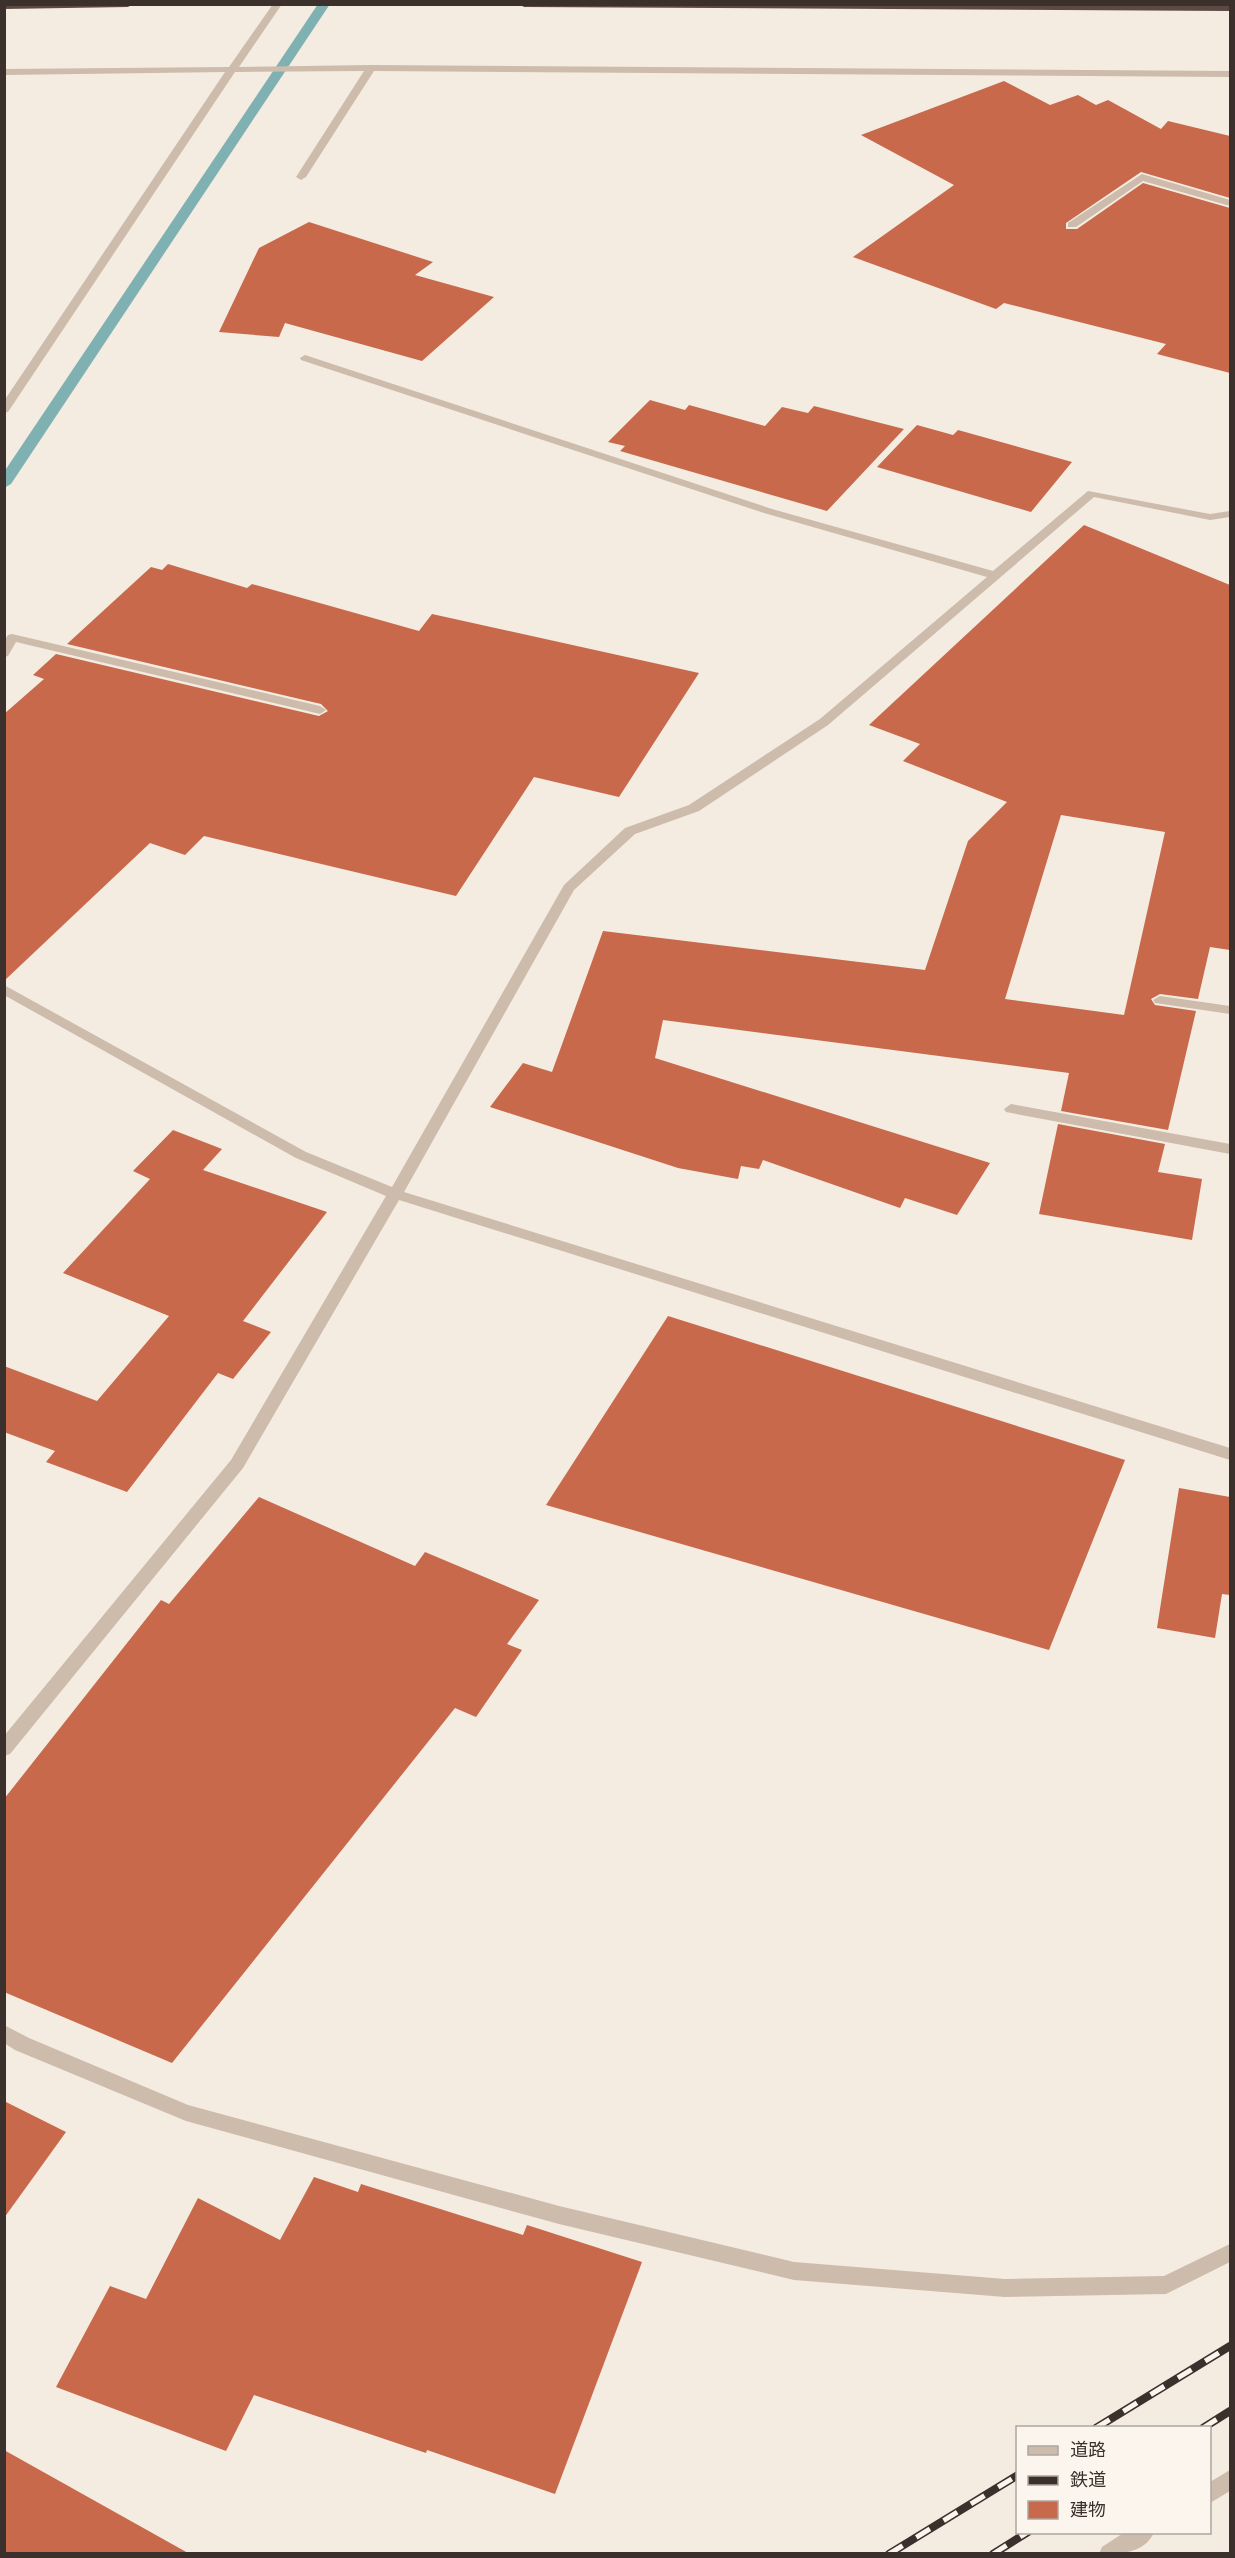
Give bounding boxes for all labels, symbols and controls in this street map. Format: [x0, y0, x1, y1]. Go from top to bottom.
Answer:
legend [1016, 2426, 1211, 2534]
text: 道路 [1070, 2438, 1106, 2460]
text: 鉄道 [1070, 2468, 1106, 2490]
text: 建物 [1070, 2498, 1106, 2520]

